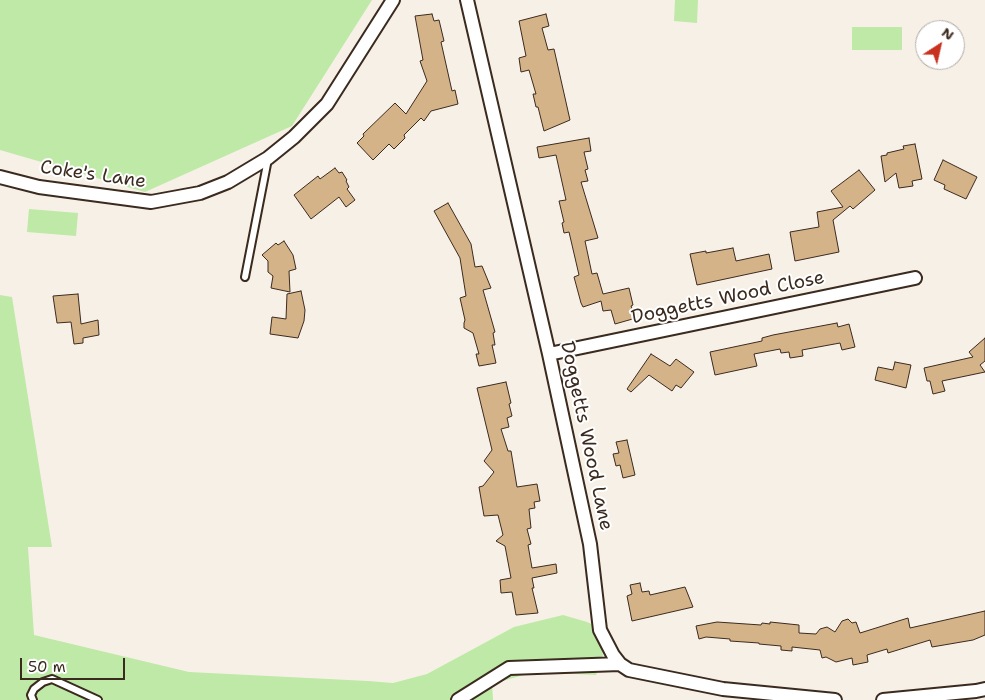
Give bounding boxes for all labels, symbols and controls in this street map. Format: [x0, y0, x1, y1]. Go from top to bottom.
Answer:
north arrow [915, 20, 965, 70]
text: N [938, 23, 958, 44]
street label: Coke's Lane [39, 156, 147, 194]
street label: Doggetts Wood Close [629, 266, 827, 330]
street label: Doggetts Wood Lane [555, 339, 617, 533]
scale bar [22, 648, 128, 680]
text: 50 m [28, 657, 66, 677]

